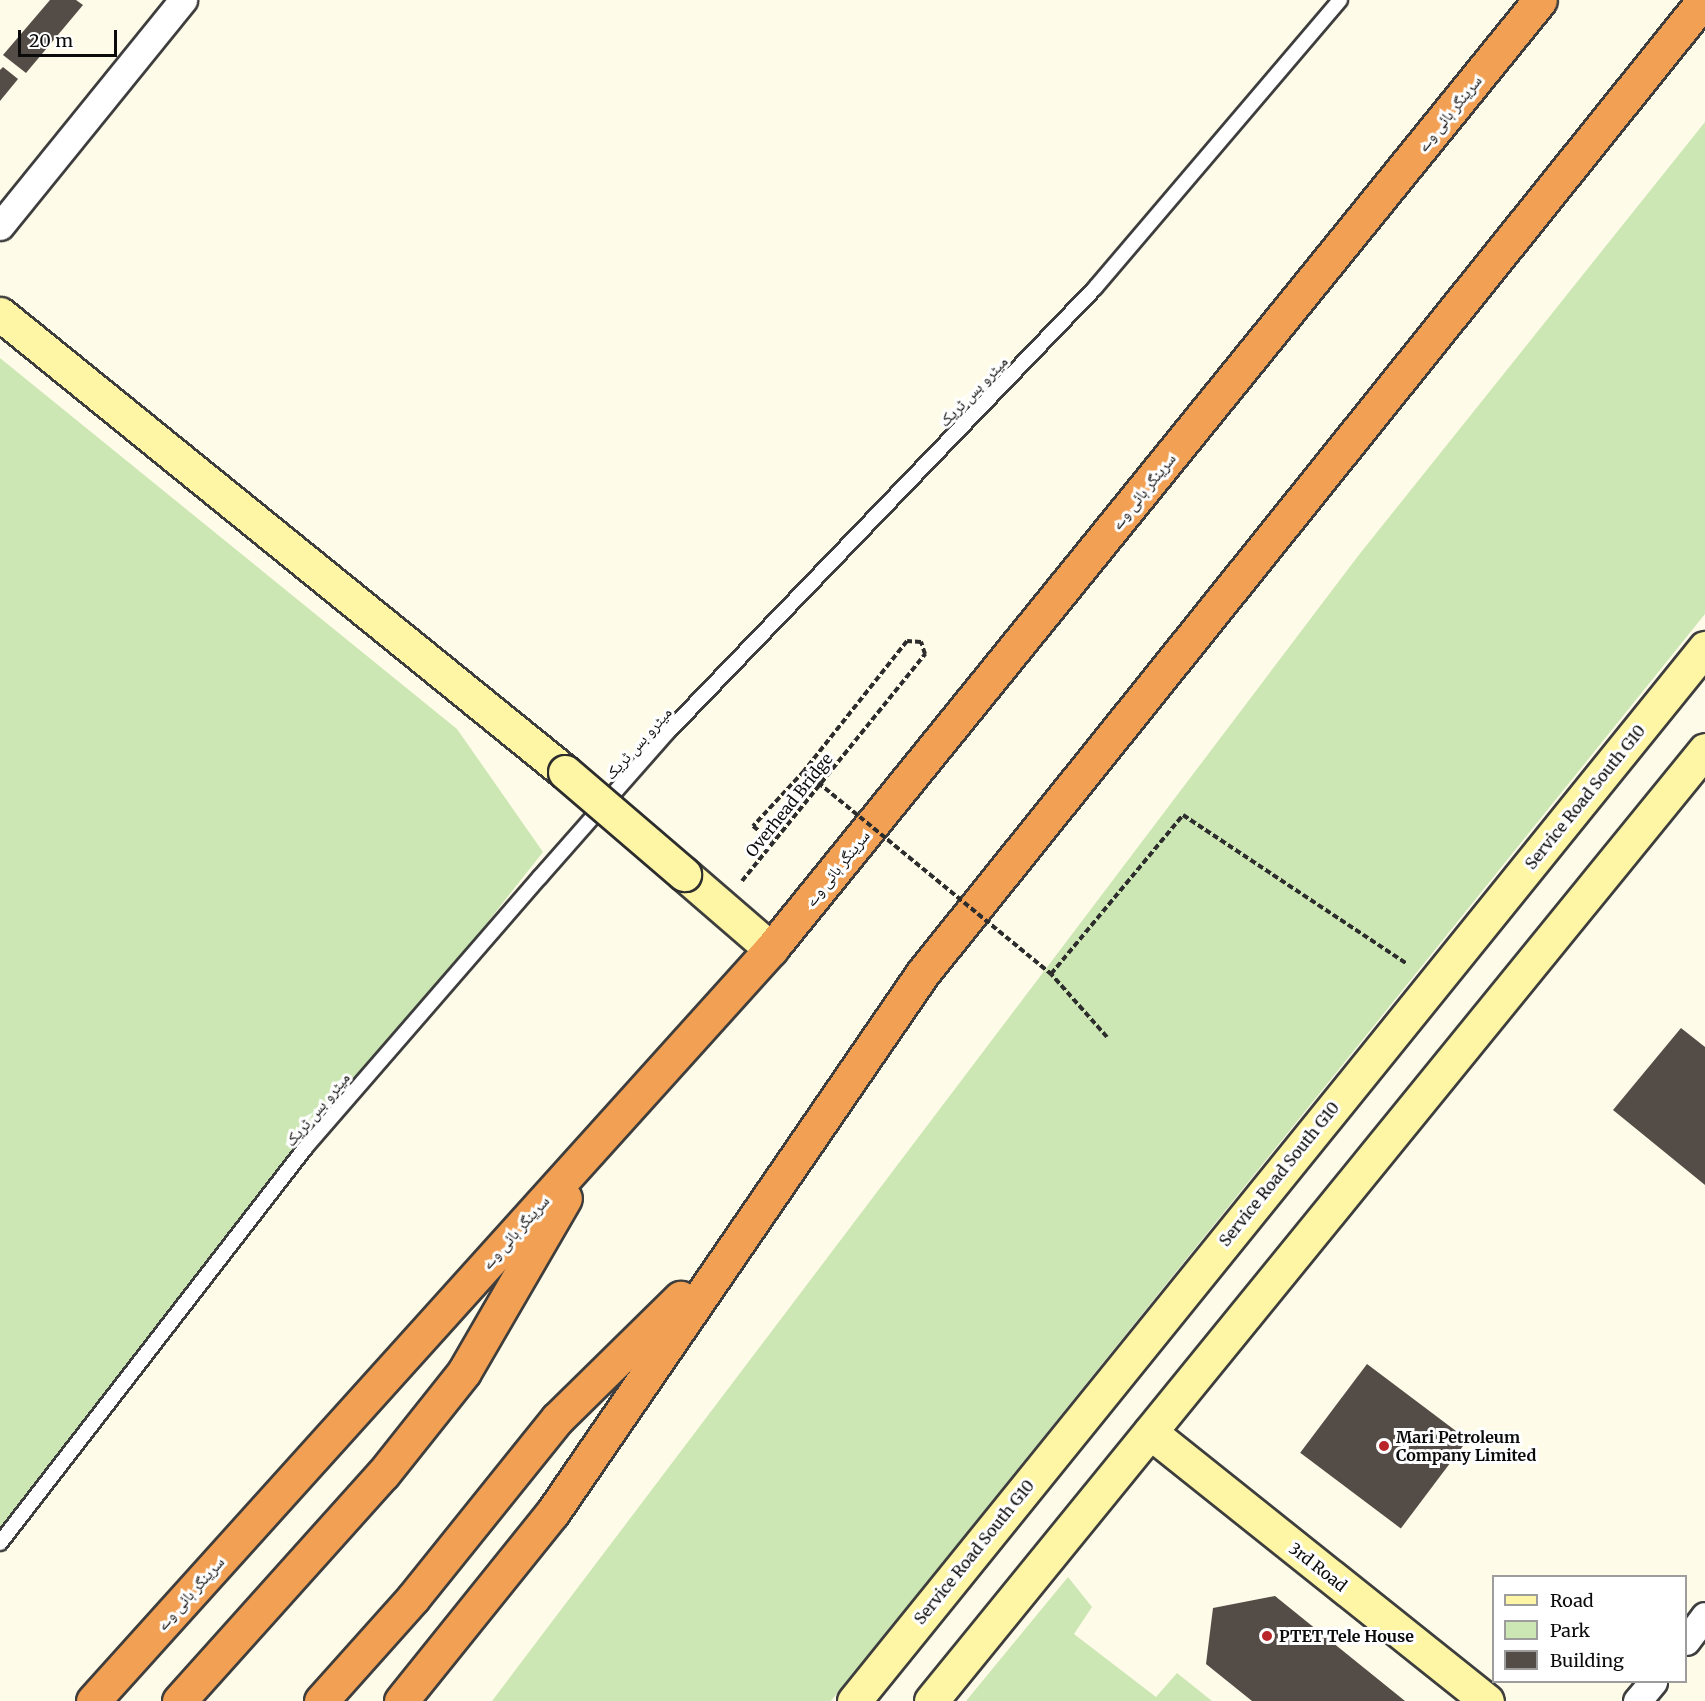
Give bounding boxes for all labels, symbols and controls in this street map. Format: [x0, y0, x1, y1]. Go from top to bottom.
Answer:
scale bar [21, 18, 120, 56]
text: 20 m [29, 29, 73, 52]
street label: سرینگر ہائی وے [1413, 71, 1485, 155]
street label: میٹرو بس ٹریک [935, 352, 1011, 430]
street label: سرینگر ہائی وے [1107, 449, 1179, 533]
street label: میٹرو بس ٹریک [600, 703, 676, 783]
street label: Service Road South G10 [1521, 721, 1649, 873]
street label: Overhead Bridge [741, 749, 837, 861]
street label: سرینگر ہائی وے [801, 826, 873, 910]
street label: میٹرو بس ٹریک [280, 1068, 354, 1150]
street label: Service Road South G10 [1215, 1098, 1343, 1250]
street label: سرینگر ہائی وے [477, 1191, 553, 1273]
place label: Mari Petroleum Company Limited [1396, 1427, 1536, 1465]
marker: Mari Petroleum Company Limited [1377, 1439, 1391, 1453]
street label: Service Road South G10 [910, 1476, 1038, 1628]
street label: 3rd Road [1285, 1539, 1351, 1595]
street label: سرینگر ہائی وے [152, 1552, 228, 1634]
legend [1492, 1575, 1687, 1683]
text: Road [1550, 1589, 1594, 1612]
text: Park [1550, 1619, 1590, 1642]
place label: PTET Tele House [1279, 1626, 1414, 1646]
marker: PTET Tele House [1260, 1629, 1274, 1643]
text: Building [1550, 1649, 1624, 1672]

